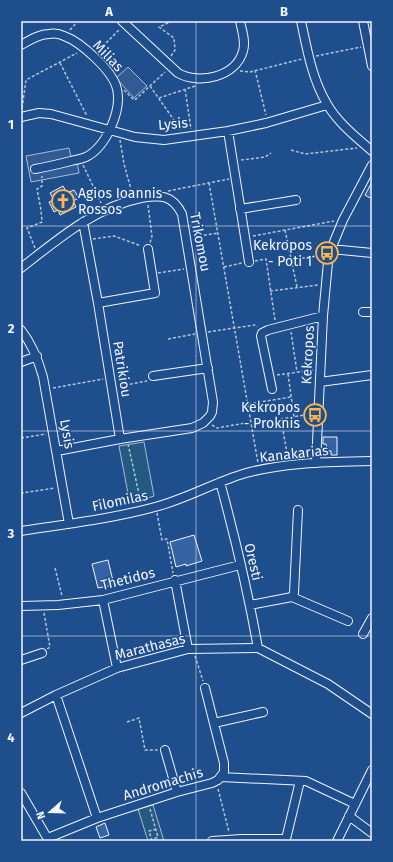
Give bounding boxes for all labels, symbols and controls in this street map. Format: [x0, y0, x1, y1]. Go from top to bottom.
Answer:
text: A [104, 4, 113, 19]
text: B [280, 4, 288, 19]
street label: Milias [89, 37, 127, 76]
street label: Lysis [157, 114, 189, 134]
text: 1 [8, 117, 14, 132]
place label: Agios Ioannis Rossos [78, 185, 163, 218]
church icon: Agios Ioannis Rossos [50, 188, 76, 214]
street label: Trikomou [186, 211, 214, 273]
place label: Kekropos - Poti 1 [253, 237, 312, 270]
bus stop icon: Kekropos - Poti 1 [314, 240, 340, 266]
text: 2 [8, 321, 15, 336]
street label: Kekropos [298, 325, 318, 385]
street label: Patrikiou [109, 340, 135, 398]
place label: Kekropos - Proknis [241, 399, 300, 432]
bus stop icon: Kekropos - Proknis [302, 402, 328, 428]
street label: Lysis [56, 418, 78, 451]
street label: Kanakarias [259, 442, 330, 466]
street label: Filomilas [91, 487, 150, 515]
text: 3 [7, 526, 15, 541]
street label: Oresti [240, 542, 266, 582]
street label: Thetidos [99, 564, 157, 594]
street label: Marathasas [113, 630, 188, 664]
text: 4 [7, 730, 15, 745]
street label: Andromachis [121, 764, 205, 804]
north arrow [30, 792, 70, 832]
text: N [34, 810, 48, 821]

